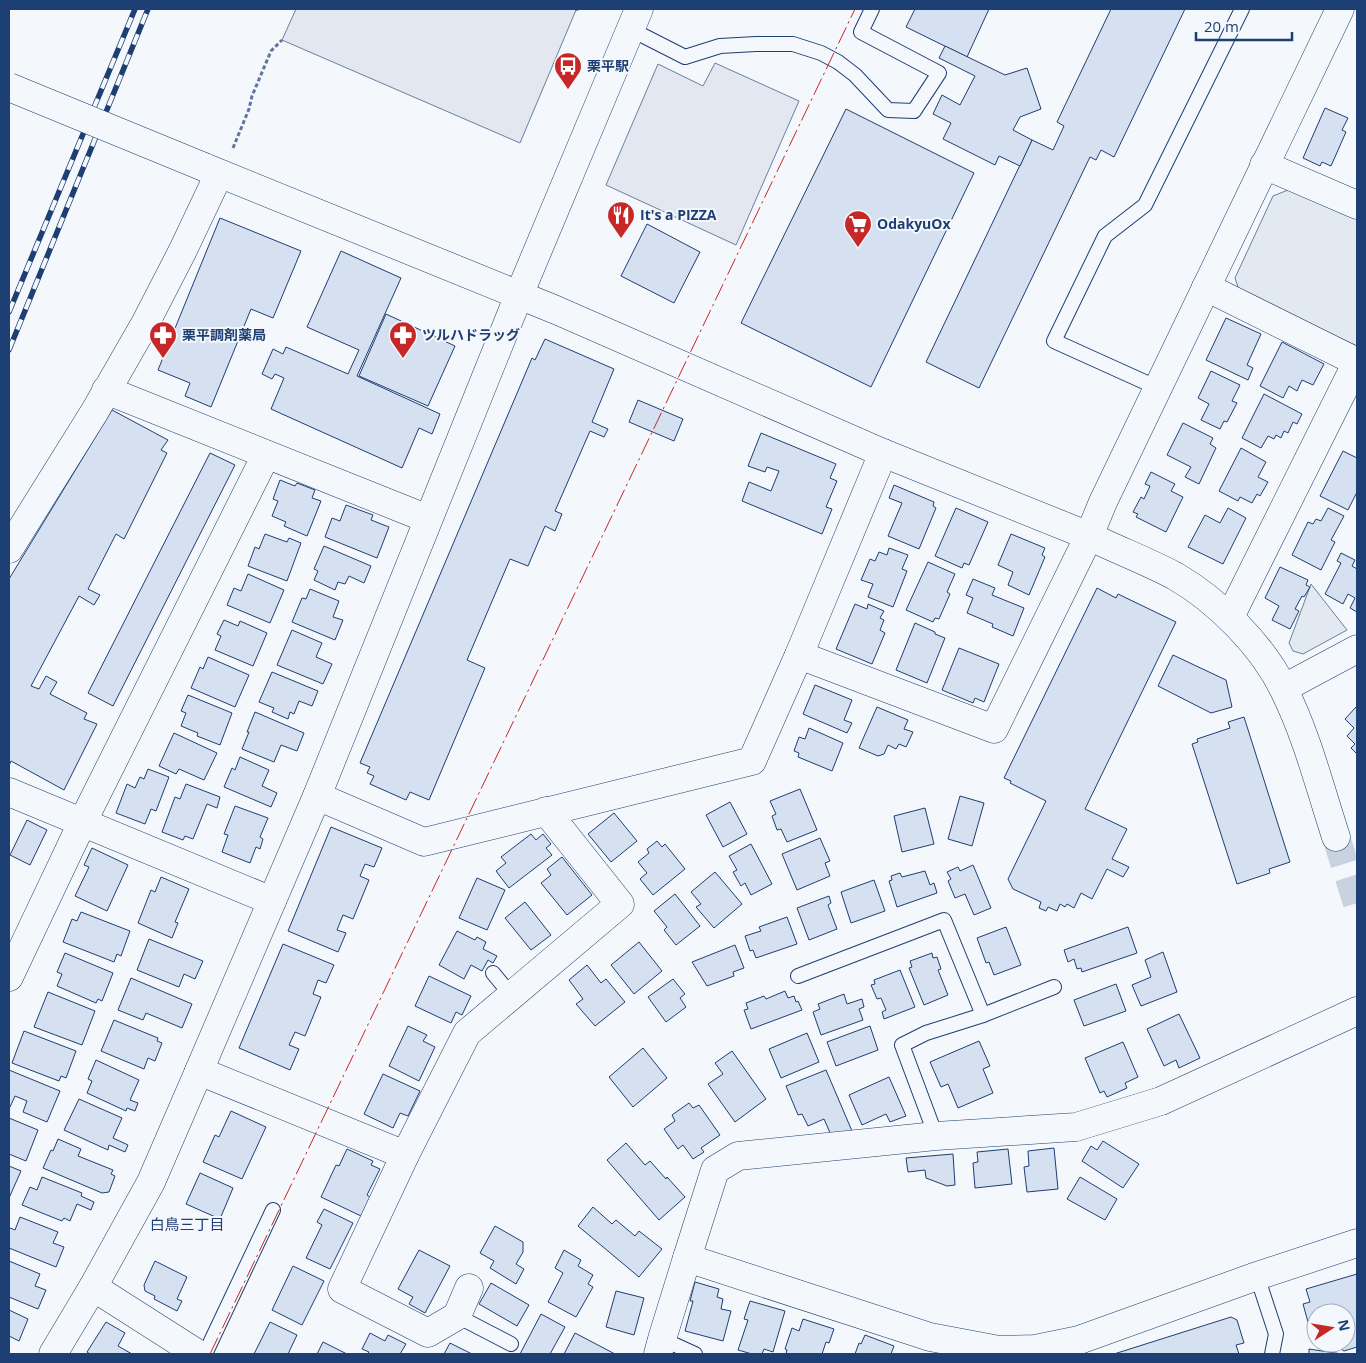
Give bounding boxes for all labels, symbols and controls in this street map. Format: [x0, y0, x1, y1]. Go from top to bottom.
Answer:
scale bar [1196, 10, 1292, 42]
text: 20 m [1204, 16, 1239, 36]
bus stop icon: 栗平駅 [553, 51, 583, 90]
place label: 栗平駅 [587, 56, 629, 75]
restaurant icon: It's a PIZZA [606, 200, 636, 239]
place label: It's a PIZZA [640, 205, 717, 224]
supermarket icon: OdakyuOx [843, 209, 873, 248]
place label: OdakyuOx [877, 214, 951, 233]
pharmacy icon: 栗平調剤薬局 [148, 320, 178, 359]
pharmacy icon: ツルハドラッグ [388, 320, 418, 359]
place label: 栗平調剤薬局 [182, 325, 266, 344]
place label: ツルハドラッグ [422, 325, 520, 344]
district label: 白鳥三丁目 [149, 1214, 225, 1234]
north arrow [1306, 1303, 1356, 1353]
text: N [1334, 1318, 1355, 1333]

